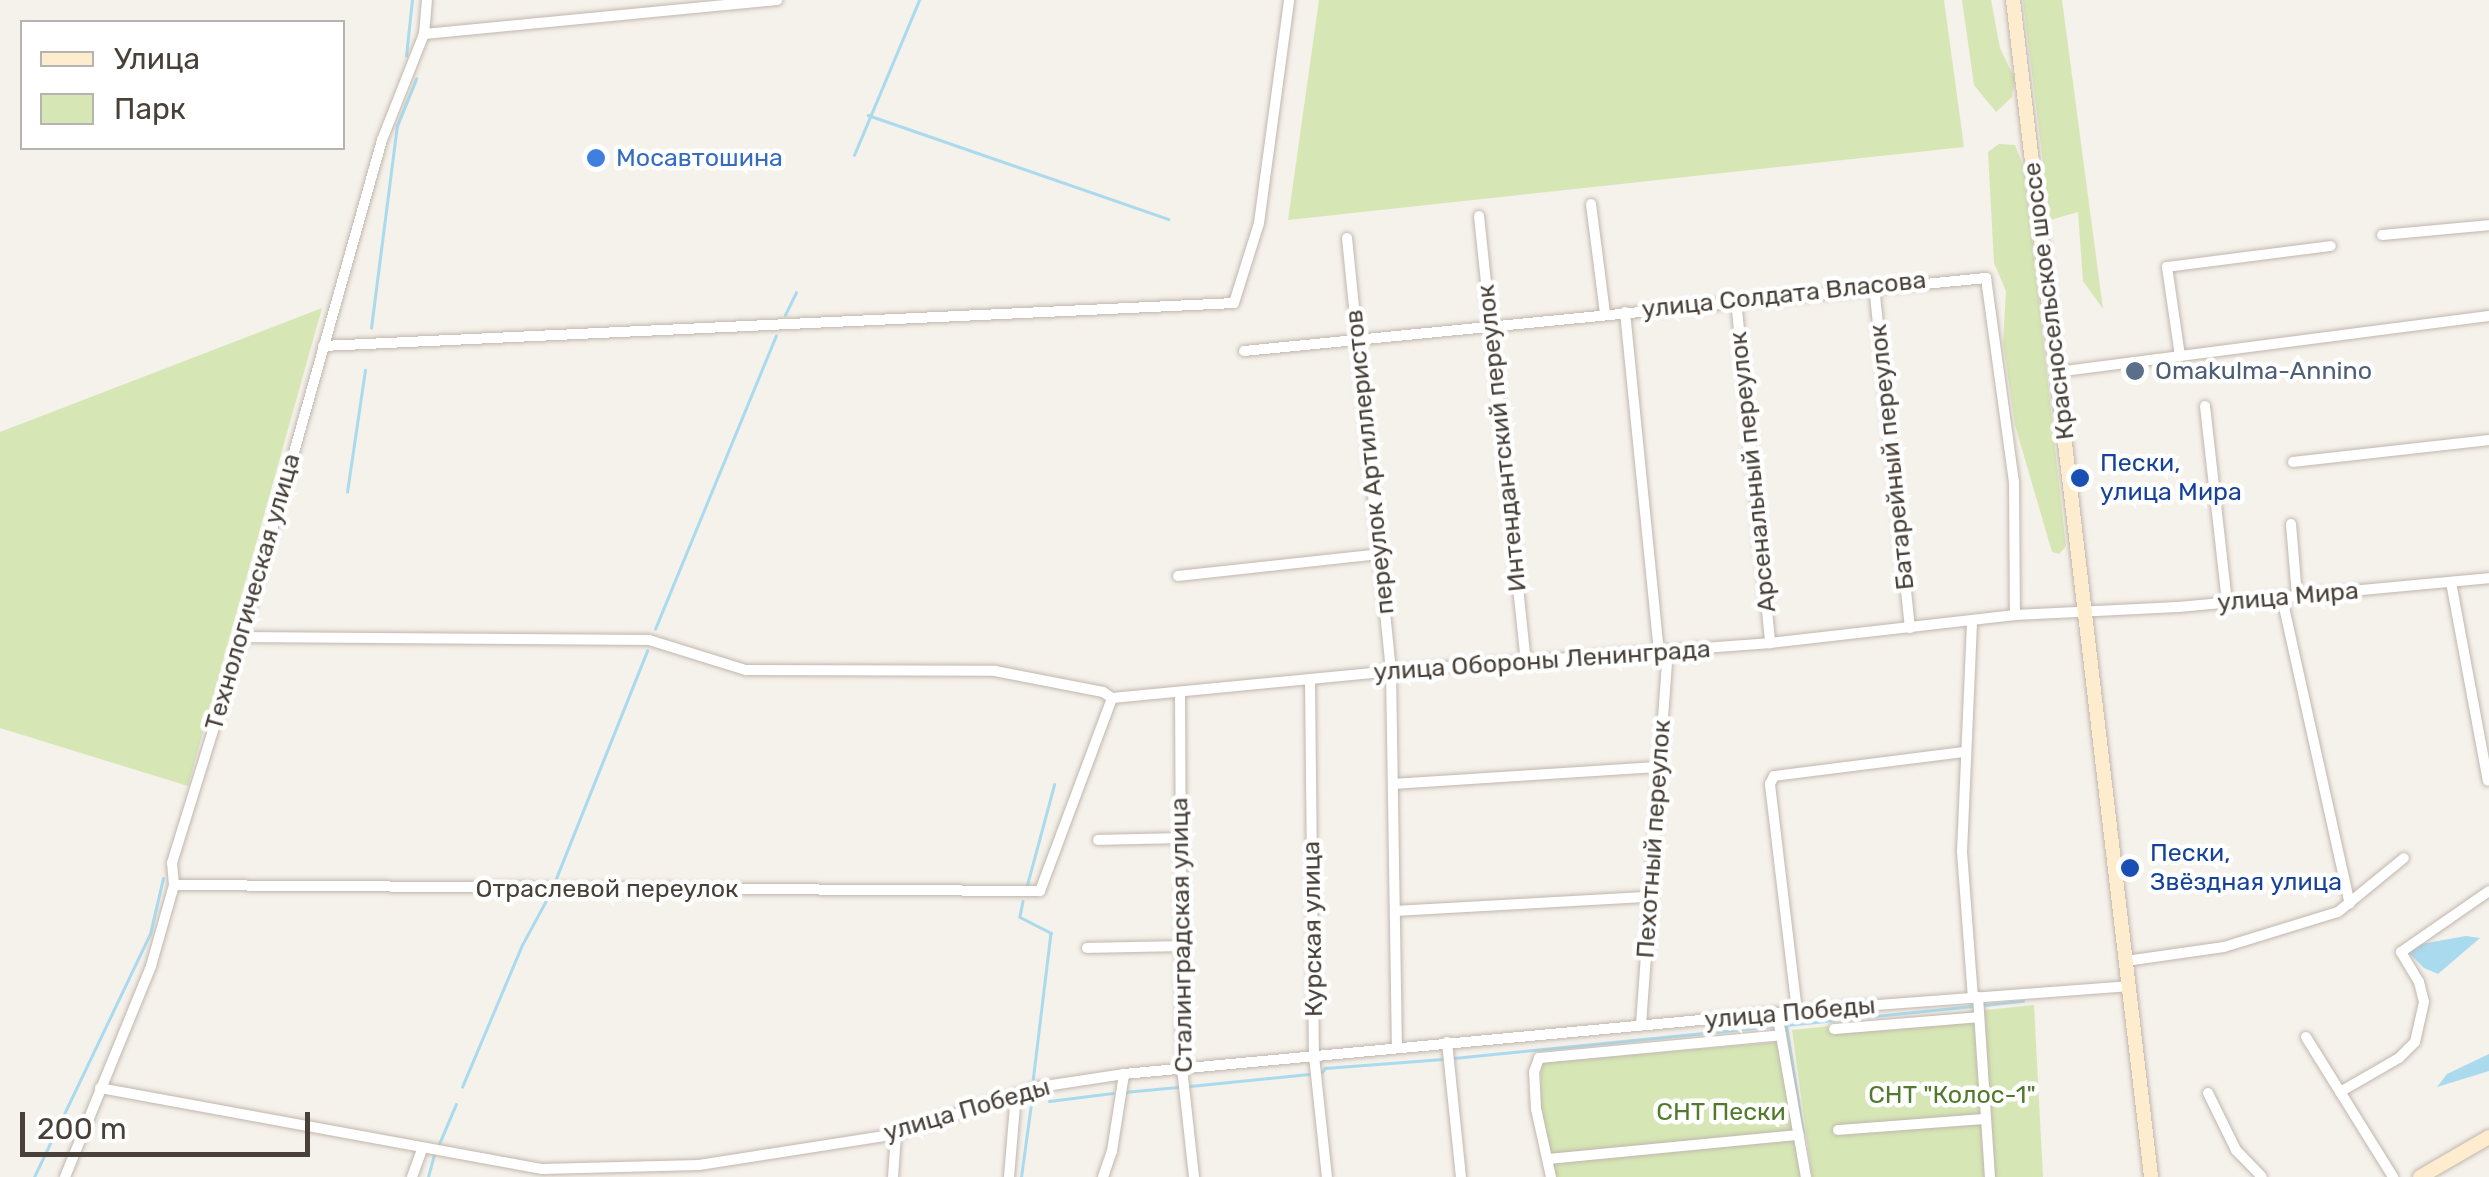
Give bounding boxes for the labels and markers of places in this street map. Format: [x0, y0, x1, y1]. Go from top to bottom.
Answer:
place label: Мосавтошина [616, 143, 783, 173]
marker: Мосавтошина [585, 147, 607, 169]
place label: Omakulma-Annino [2155, 356, 2372, 386]
marker: Omakulma-Annino [2124, 360, 2146, 382]
place label: Пески, улица Мира [2100, 449, 2242, 508]
marker: Пески, улица Мира [2069, 467, 2091, 489]
place label: Пески, Звёздная улица [2150, 839, 2342, 898]
marker: Пески, Звёздная улица [2119, 857, 2141, 879]

